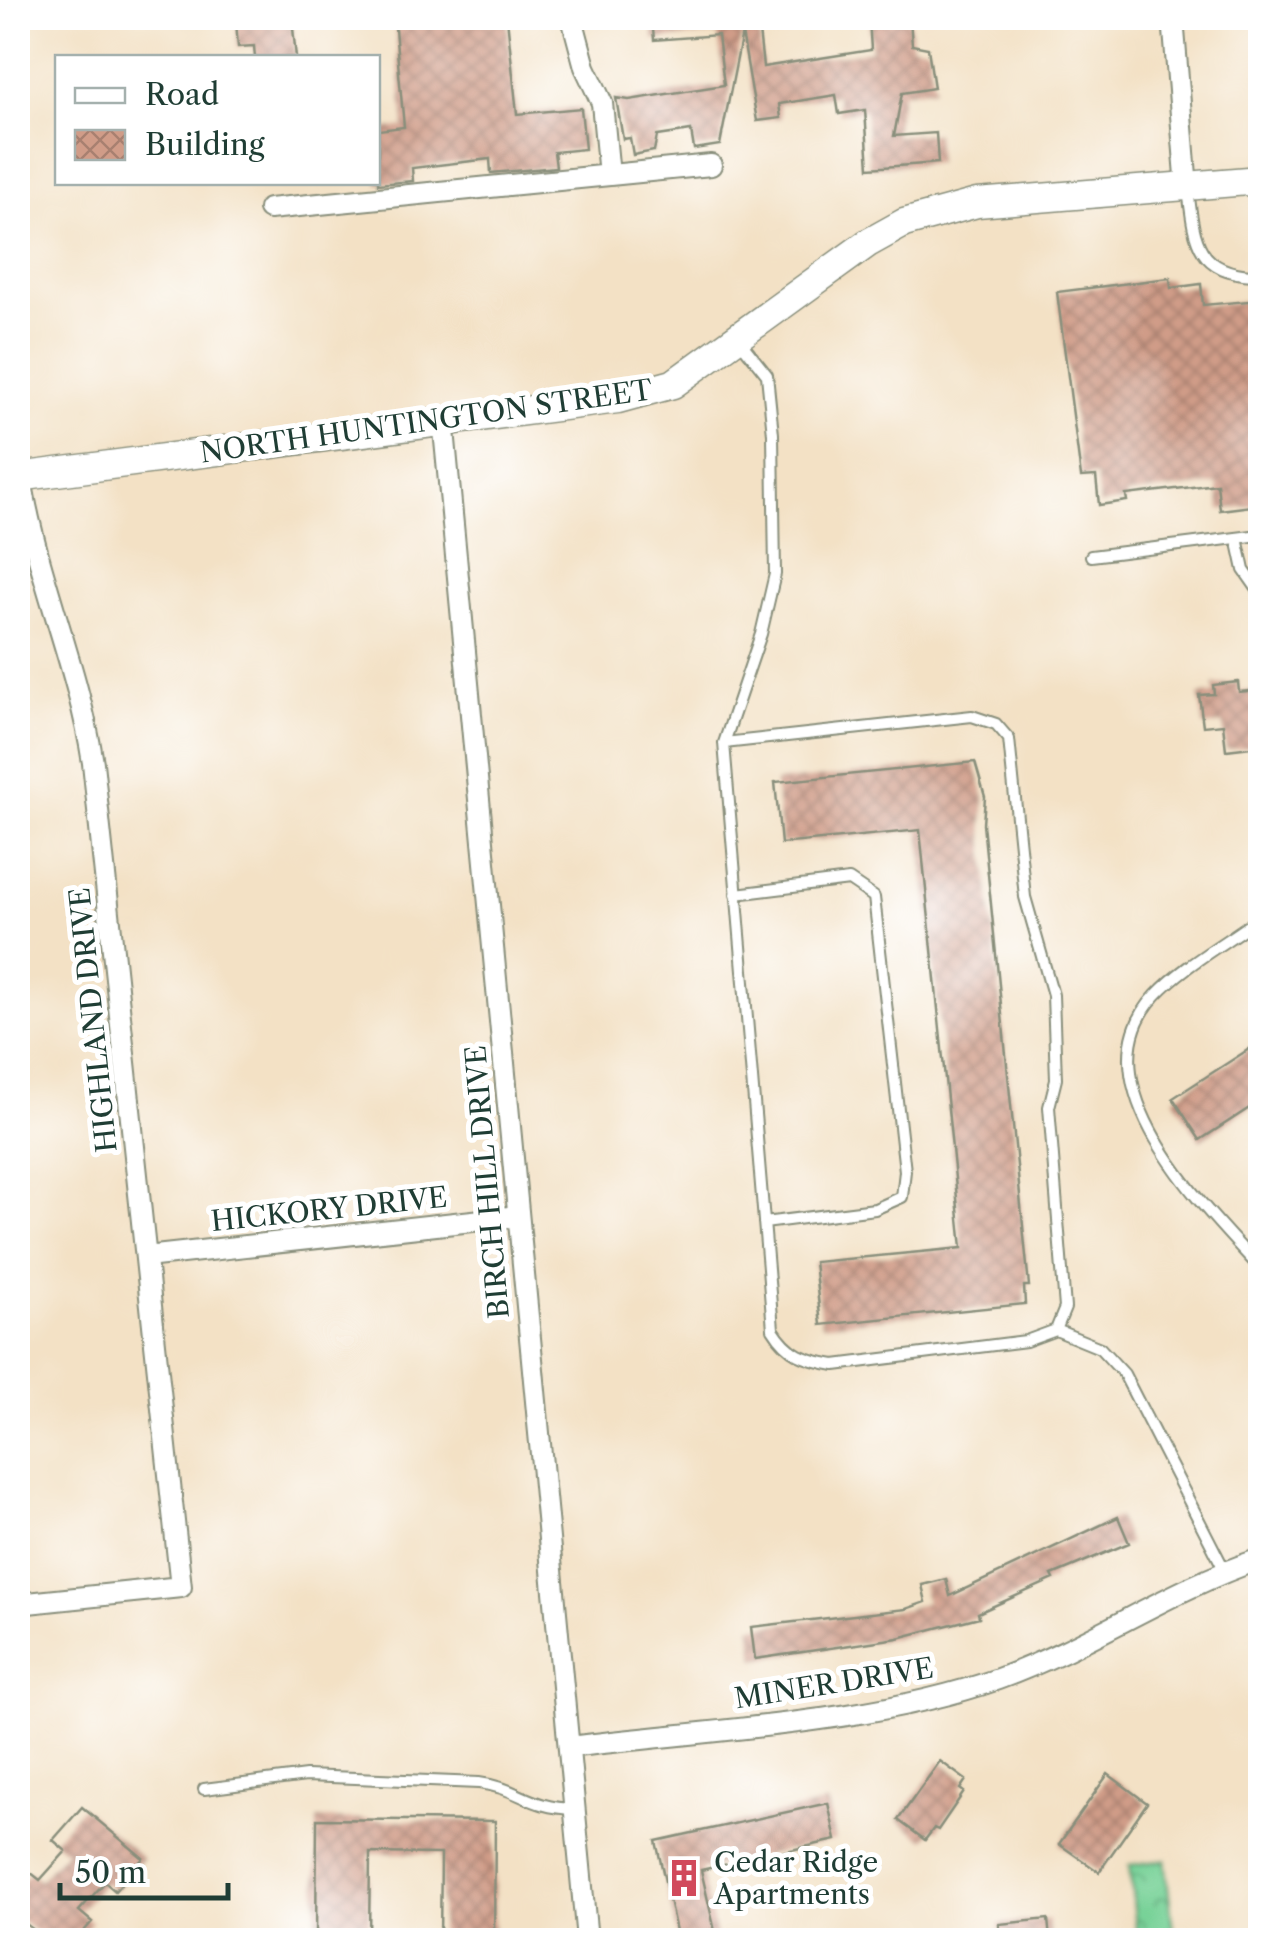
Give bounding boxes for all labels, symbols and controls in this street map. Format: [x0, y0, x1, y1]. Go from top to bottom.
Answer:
legend [55, 55, 380, 185]
text: Road [145, 76, 219, 113]
text: Building [145, 126, 265, 163]
street label: NORTH HUNTINGTON STREET [198, 372, 654, 470]
street label: HIGHLAND DRIVE [62, 886, 124, 1154]
street label: BIRCH HILL DRIVE [458, 1044, 516, 1320]
street label: HICKORY DRIVE [209, 1180, 449, 1238]
street label: MINER DRIVE [732, 1650, 936, 1716]
scale bar [60, 1838, 228, 1900]
place label: Cedar Ridge Apartments [713, 1845, 878, 1911]
text: 50 m [75, 1854, 146, 1891]
building icon: Cedar Ridge Apartments [663, 1857, 705, 1899]

